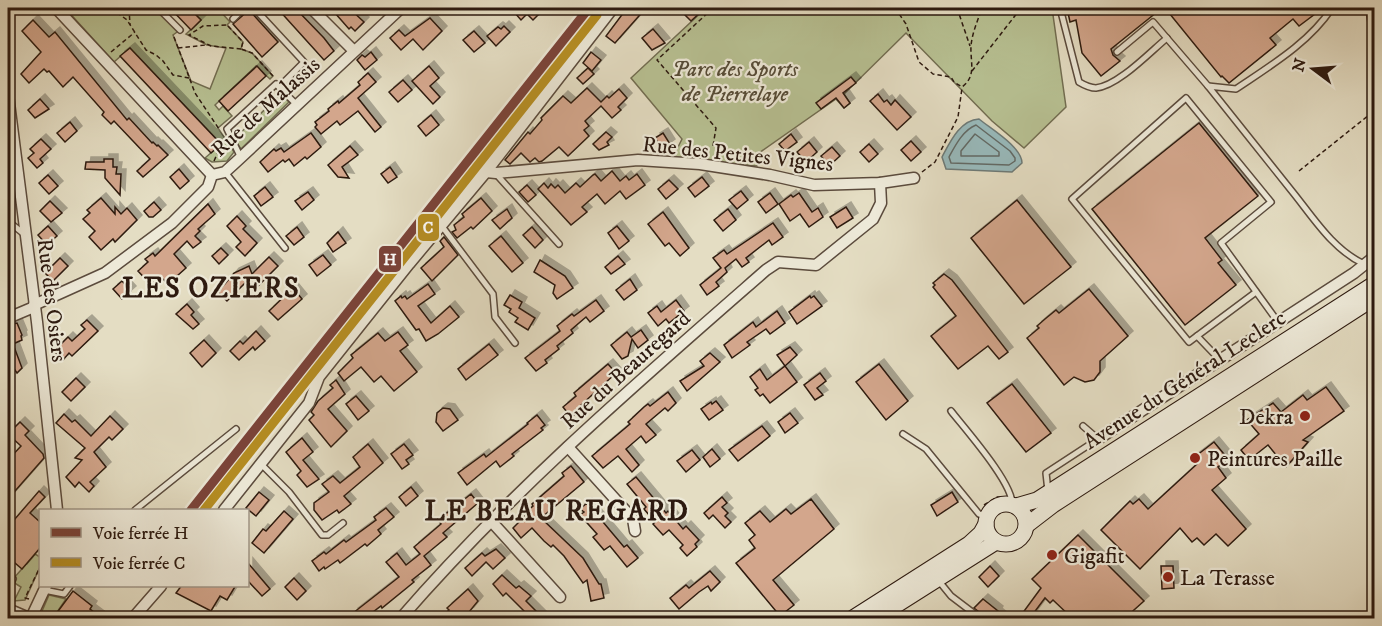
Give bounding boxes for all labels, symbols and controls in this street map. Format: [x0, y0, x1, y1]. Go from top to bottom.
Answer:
north arrow [1283, 39, 1343, 99]
street label: Rue de Malassis [206, 51, 326, 163]
park label: Parc des Sports de Pierrelaye [672, 56, 799, 108]
text: N [1288, 56, 1311, 74]
street label: Rue des Petites Vignes [641, 131, 835, 178]
line badge: C [417, 213, 440, 242]
text: C [423, 218, 433, 238]
street label: Rue des Osiers [31, 237, 72, 364]
line badge: H [378, 245, 402, 273]
text: H [383, 250, 397, 270]
district label: LES OZIERS [122, 271, 300, 306]
street label: Rue du Beauregard [556, 305, 696, 435]
street label: Avenue du Général Leclerc [1078, 305, 1291, 456]
place label: Dekra [1239, 404, 1294, 431]
marker: Dekra [1298, 409, 1312, 423]
place label: Peintures Paille [1207, 446, 1343, 473]
marker: Peintures Paille [1188, 451, 1202, 465]
district label: LE BEAU REGARD [425, 494, 689, 529]
legend [39, 509, 249, 587]
text: Voie ferrée H [92, 523, 189, 545]
place label: Gigafit [1064, 543, 1125, 570]
marker: Gigafit [1045, 548, 1059, 562]
text: Voie ferrée C [92, 553, 185, 575]
place label: La Terasse [1180, 565, 1275, 592]
marker: La Terasse [1161, 570, 1175, 584]

